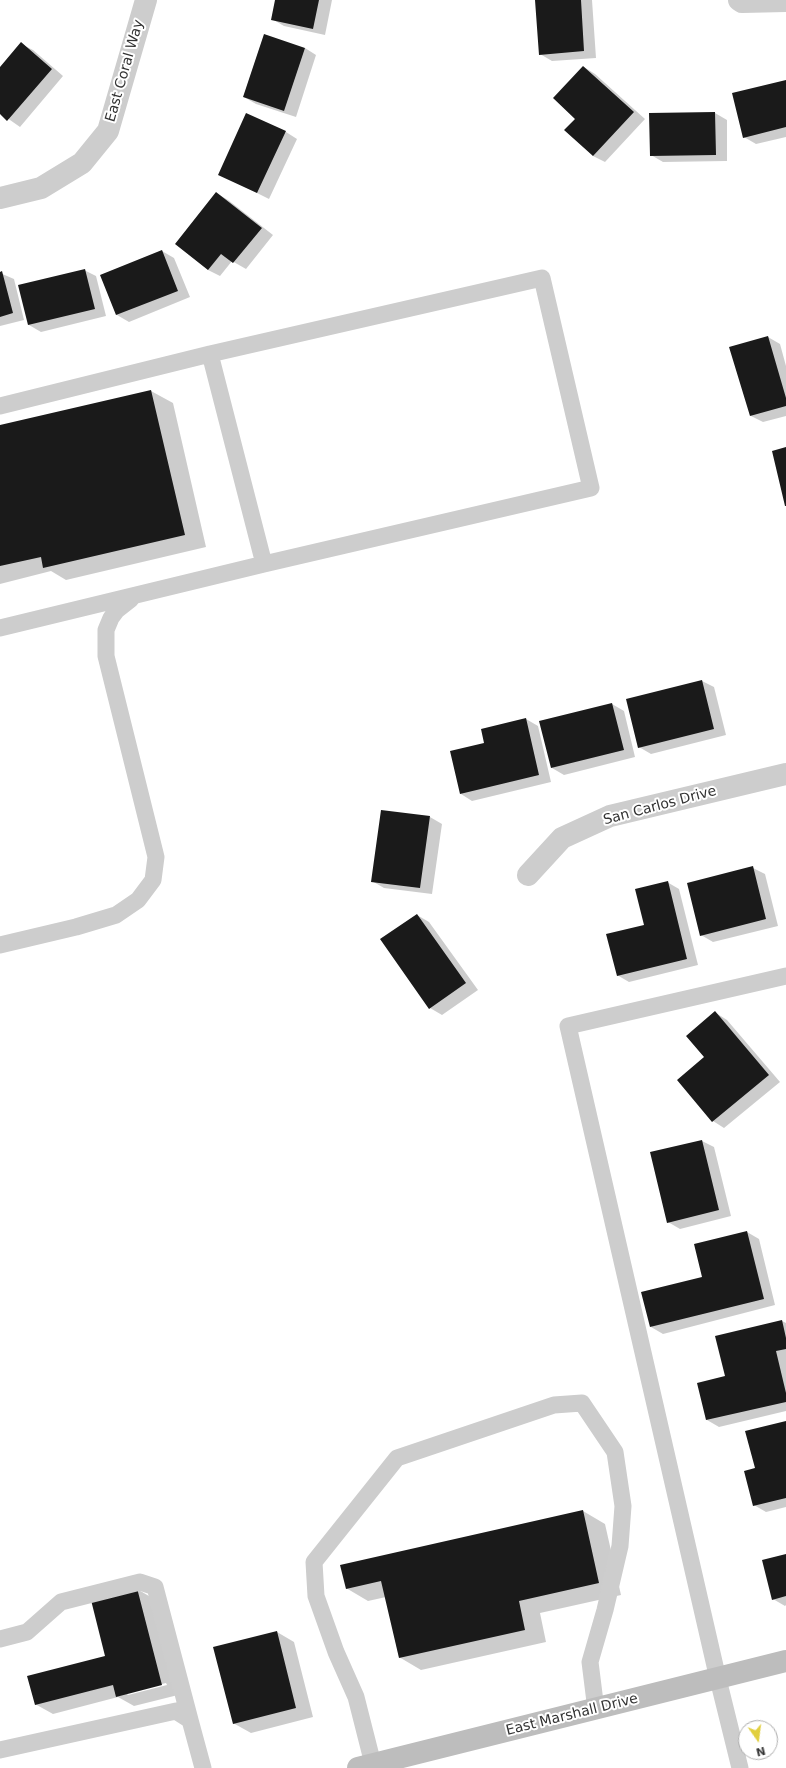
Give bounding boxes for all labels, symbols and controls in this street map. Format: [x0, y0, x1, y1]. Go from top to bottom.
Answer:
street label: East Coral Way [102, 18, 148, 124]
street label: San Carlos Drive [602, 783, 718, 829]
street label: East Marshall Drive [504, 1690, 640, 1740]
north arrow [738, 1720, 778, 1760]
text: N [755, 1744, 767, 1759]

